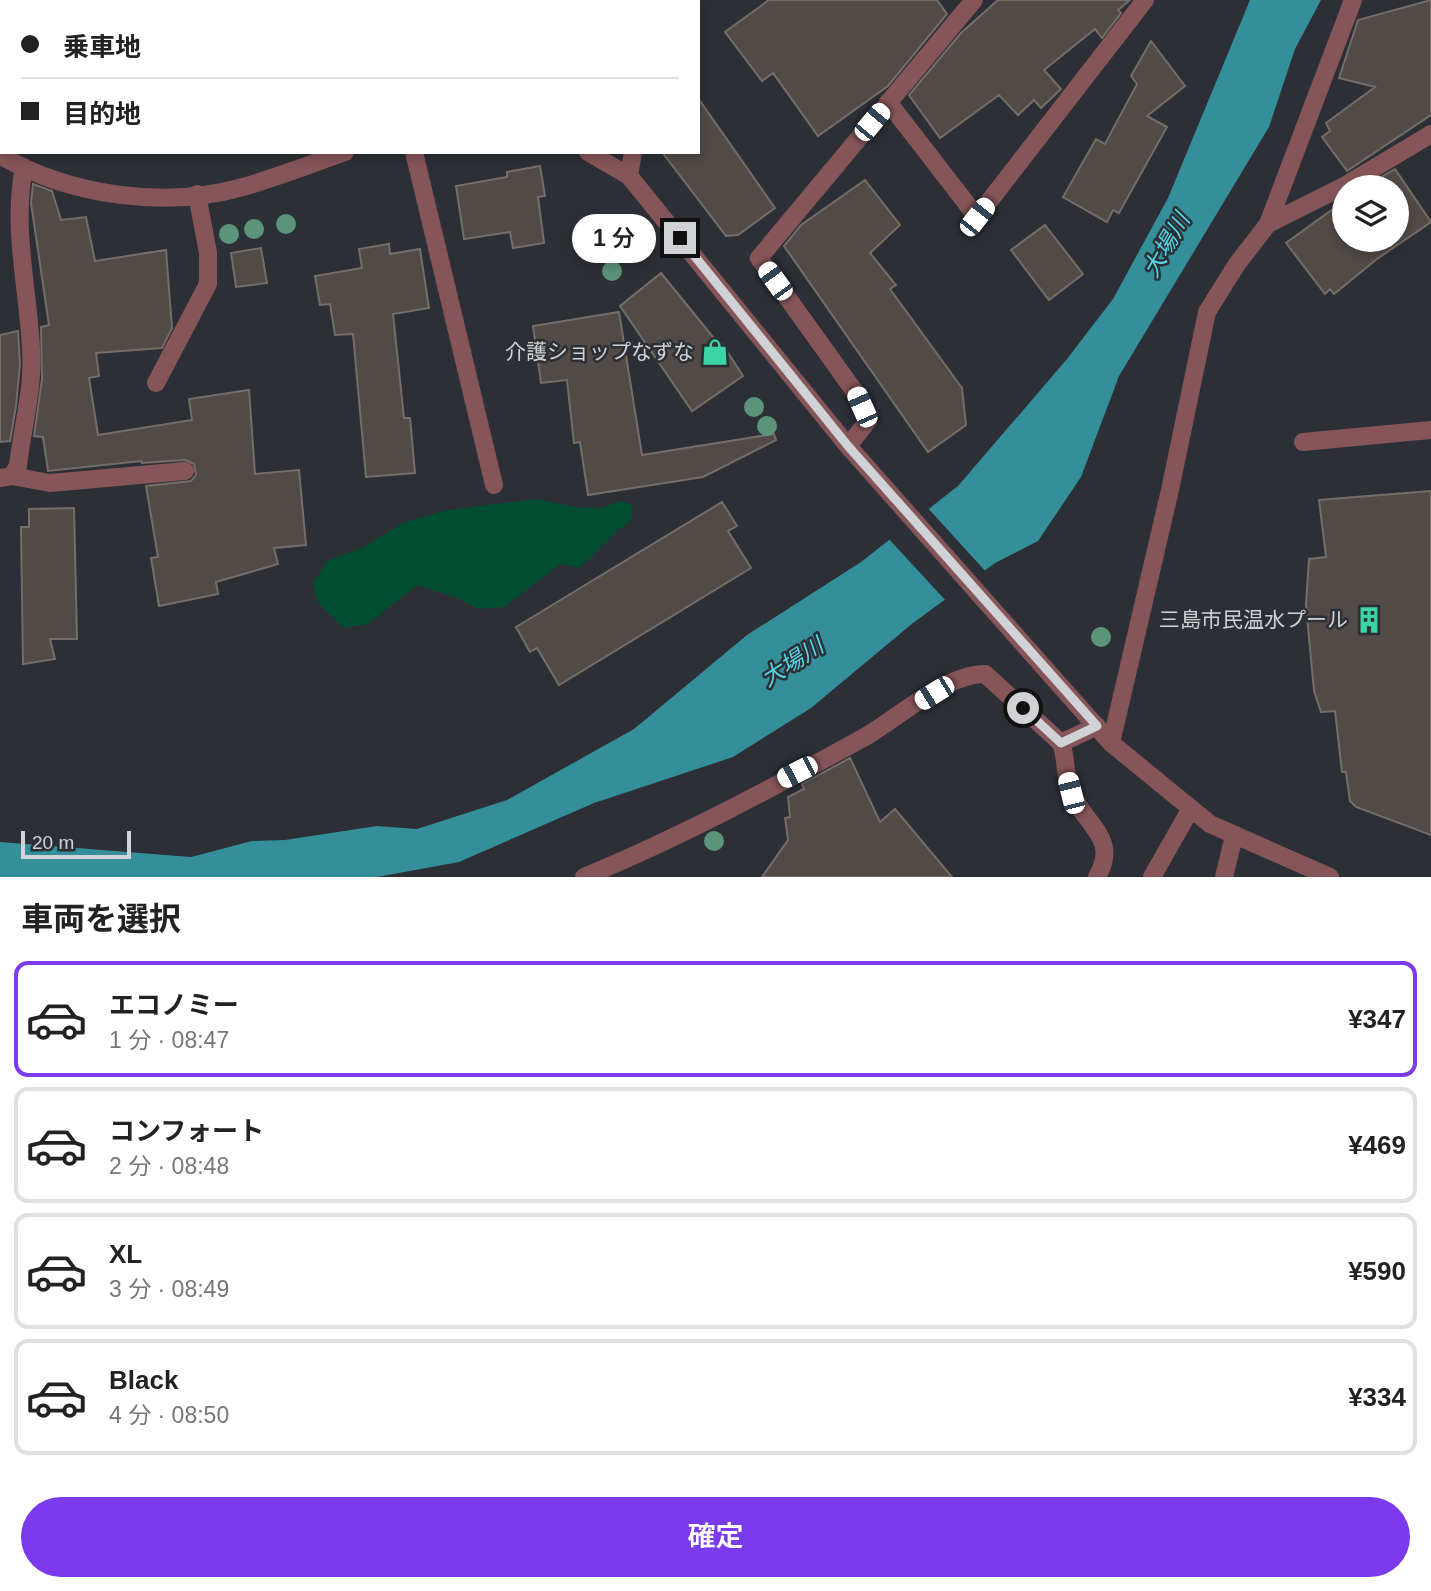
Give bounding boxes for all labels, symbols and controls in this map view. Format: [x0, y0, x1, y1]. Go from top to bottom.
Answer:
text: 乗車地 [63, 32, 141, 62]
text: 目的地 [63, 99, 141, 129]
car [851, 99, 894, 145]
map controls [1332, 175, 1409, 252]
button: layers [1332, 175, 1409, 252]
car [956, 194, 999, 240]
water label: 大場川 [1137, 206, 1196, 281]
callout: 1 分 [572, 214, 656, 262]
route end [664, 222, 696, 254]
text: 1 分 [593, 225, 635, 251]
car [755, 258, 796, 304]
shop icon: 介護ショップなずな [700, 337, 730, 367]
place label: 介護ショップなずな [505, 340, 694, 363]
car [844, 384, 881, 430]
building icon: 三島市民温水プール [1354, 605, 1384, 635]
place label: 三島市民温水プール [1159, 608, 1348, 631]
water label: 大場川 [756, 631, 831, 692]
car [911, 673, 958, 713]
route start [1007, 692, 1039, 724]
car [774, 753, 821, 791]
car [1056, 770, 1087, 816]
scale bar [21, 828, 131, 860]
text: 20 m [32, 832, 74, 853]
text: 車両を選択 [21, 901, 181, 937]
icon: car [25, 988, 88, 1051]
text: エコノミー [109, 990, 239, 1020]
text: ¥347 [1348, 1004, 1406, 1034]
text: 1 分 · 08:47 [109, 1027, 229, 1053]
icon: car [25, 1114, 88, 1177]
text: コンフォート [109, 1116, 264, 1146]
text: ¥469 [1348, 1130, 1406, 1160]
text: 2 分 · 08:48 [109, 1153, 229, 1179]
text: XL [109, 1239, 142, 1269]
icon: car [25, 1240, 88, 1303]
text: ¥590 [1348, 1256, 1406, 1286]
text: 3 分 · 08:49 [109, 1276, 229, 1302]
text: Black [109, 1365, 178, 1395]
icon: car [25, 1366, 88, 1429]
text: ¥334 [1348, 1382, 1406, 1412]
text: 4 分 · 08:50 [109, 1402, 229, 1428]
button: 確定 [21, 1497, 1410, 1577]

